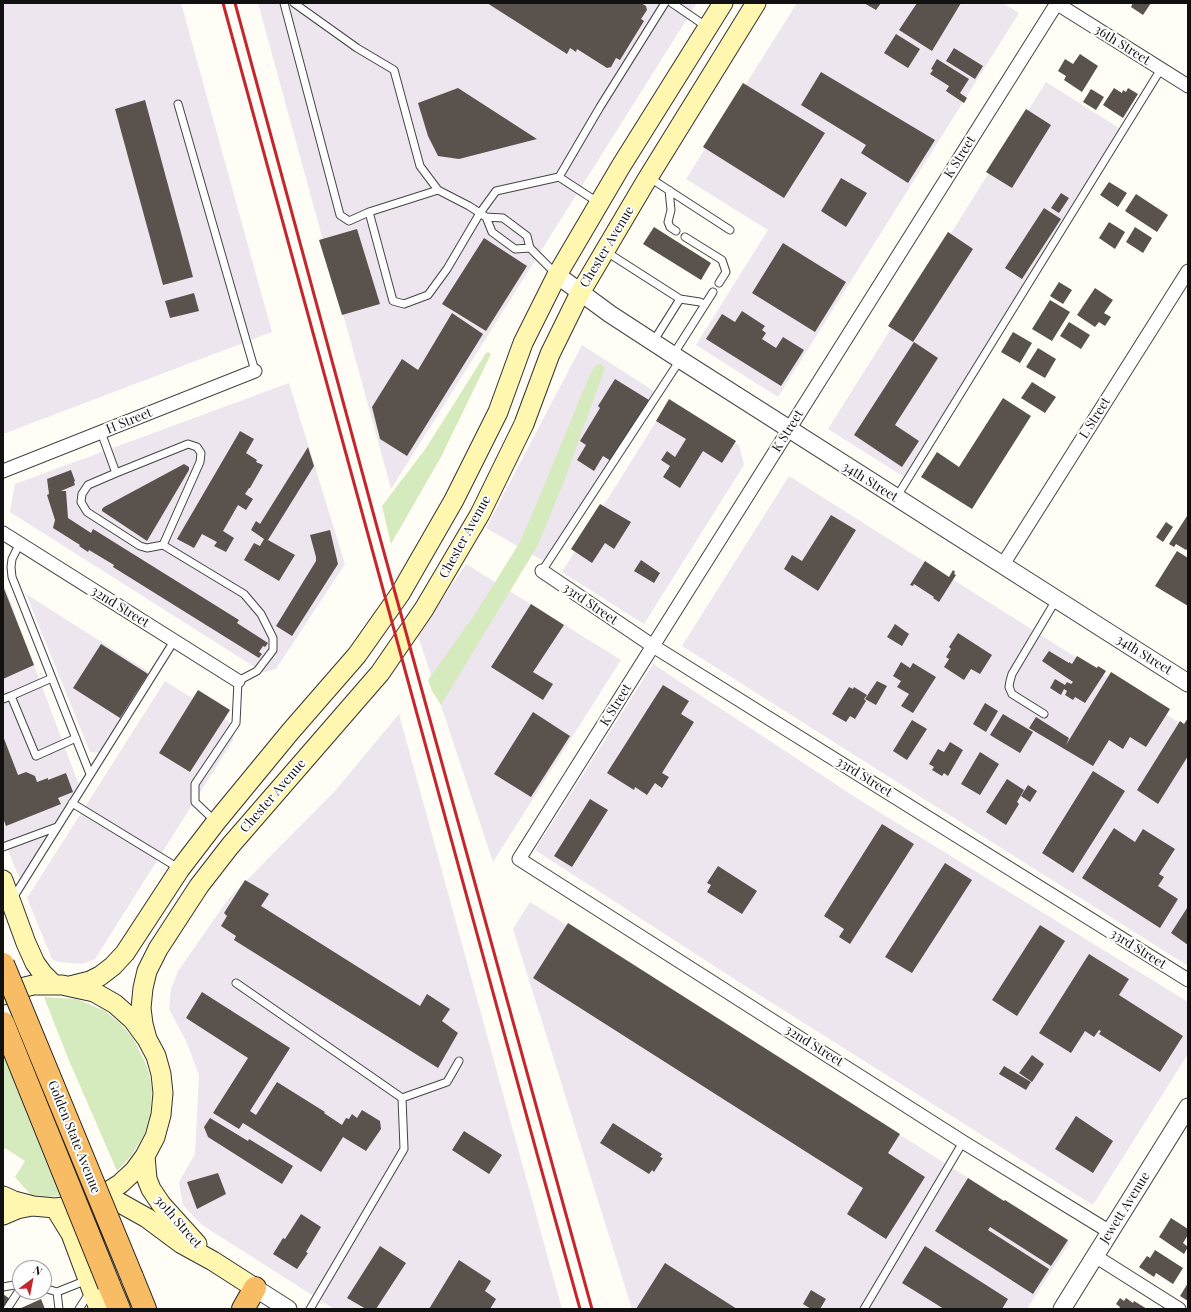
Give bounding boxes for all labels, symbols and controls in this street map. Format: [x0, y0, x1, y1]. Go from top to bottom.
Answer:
street label: 36th Street [1091, 22, 1153, 68]
street label: K Street [941, 133, 979, 181]
street label: Chester Avenue [577, 204, 637, 290]
street label: L Street [1076, 394, 1114, 442]
street label: H Street [104, 405, 154, 437]
street label: K Street [769, 407, 807, 455]
street label: 34th Street [839, 459, 901, 505]
street label: Chester Avenue [436, 493, 494, 581]
street label: 33rd Street [560, 580, 620, 628]
street label: 32nd Street [88, 583, 152, 631]
street label: 34th Street [1113, 632, 1175, 678]
street label: K Street [597, 681, 635, 729]
street label: 33rd Street [833, 754, 895, 800]
street label: Chester Avenue [237, 756, 309, 836]
street label: 33rd Street [1107, 926, 1169, 972]
street label: 32nd Street [782, 1022, 846, 1070]
street label: Golden State Avenue [44, 1078, 104, 1196]
street label: Jewett Avenue [1097, 1169, 1153, 1247]
street label: 30th Street [151, 1193, 205, 1251]
north arrow [12, 1260, 52, 1300]
text: N [31, 1262, 45, 1279]

